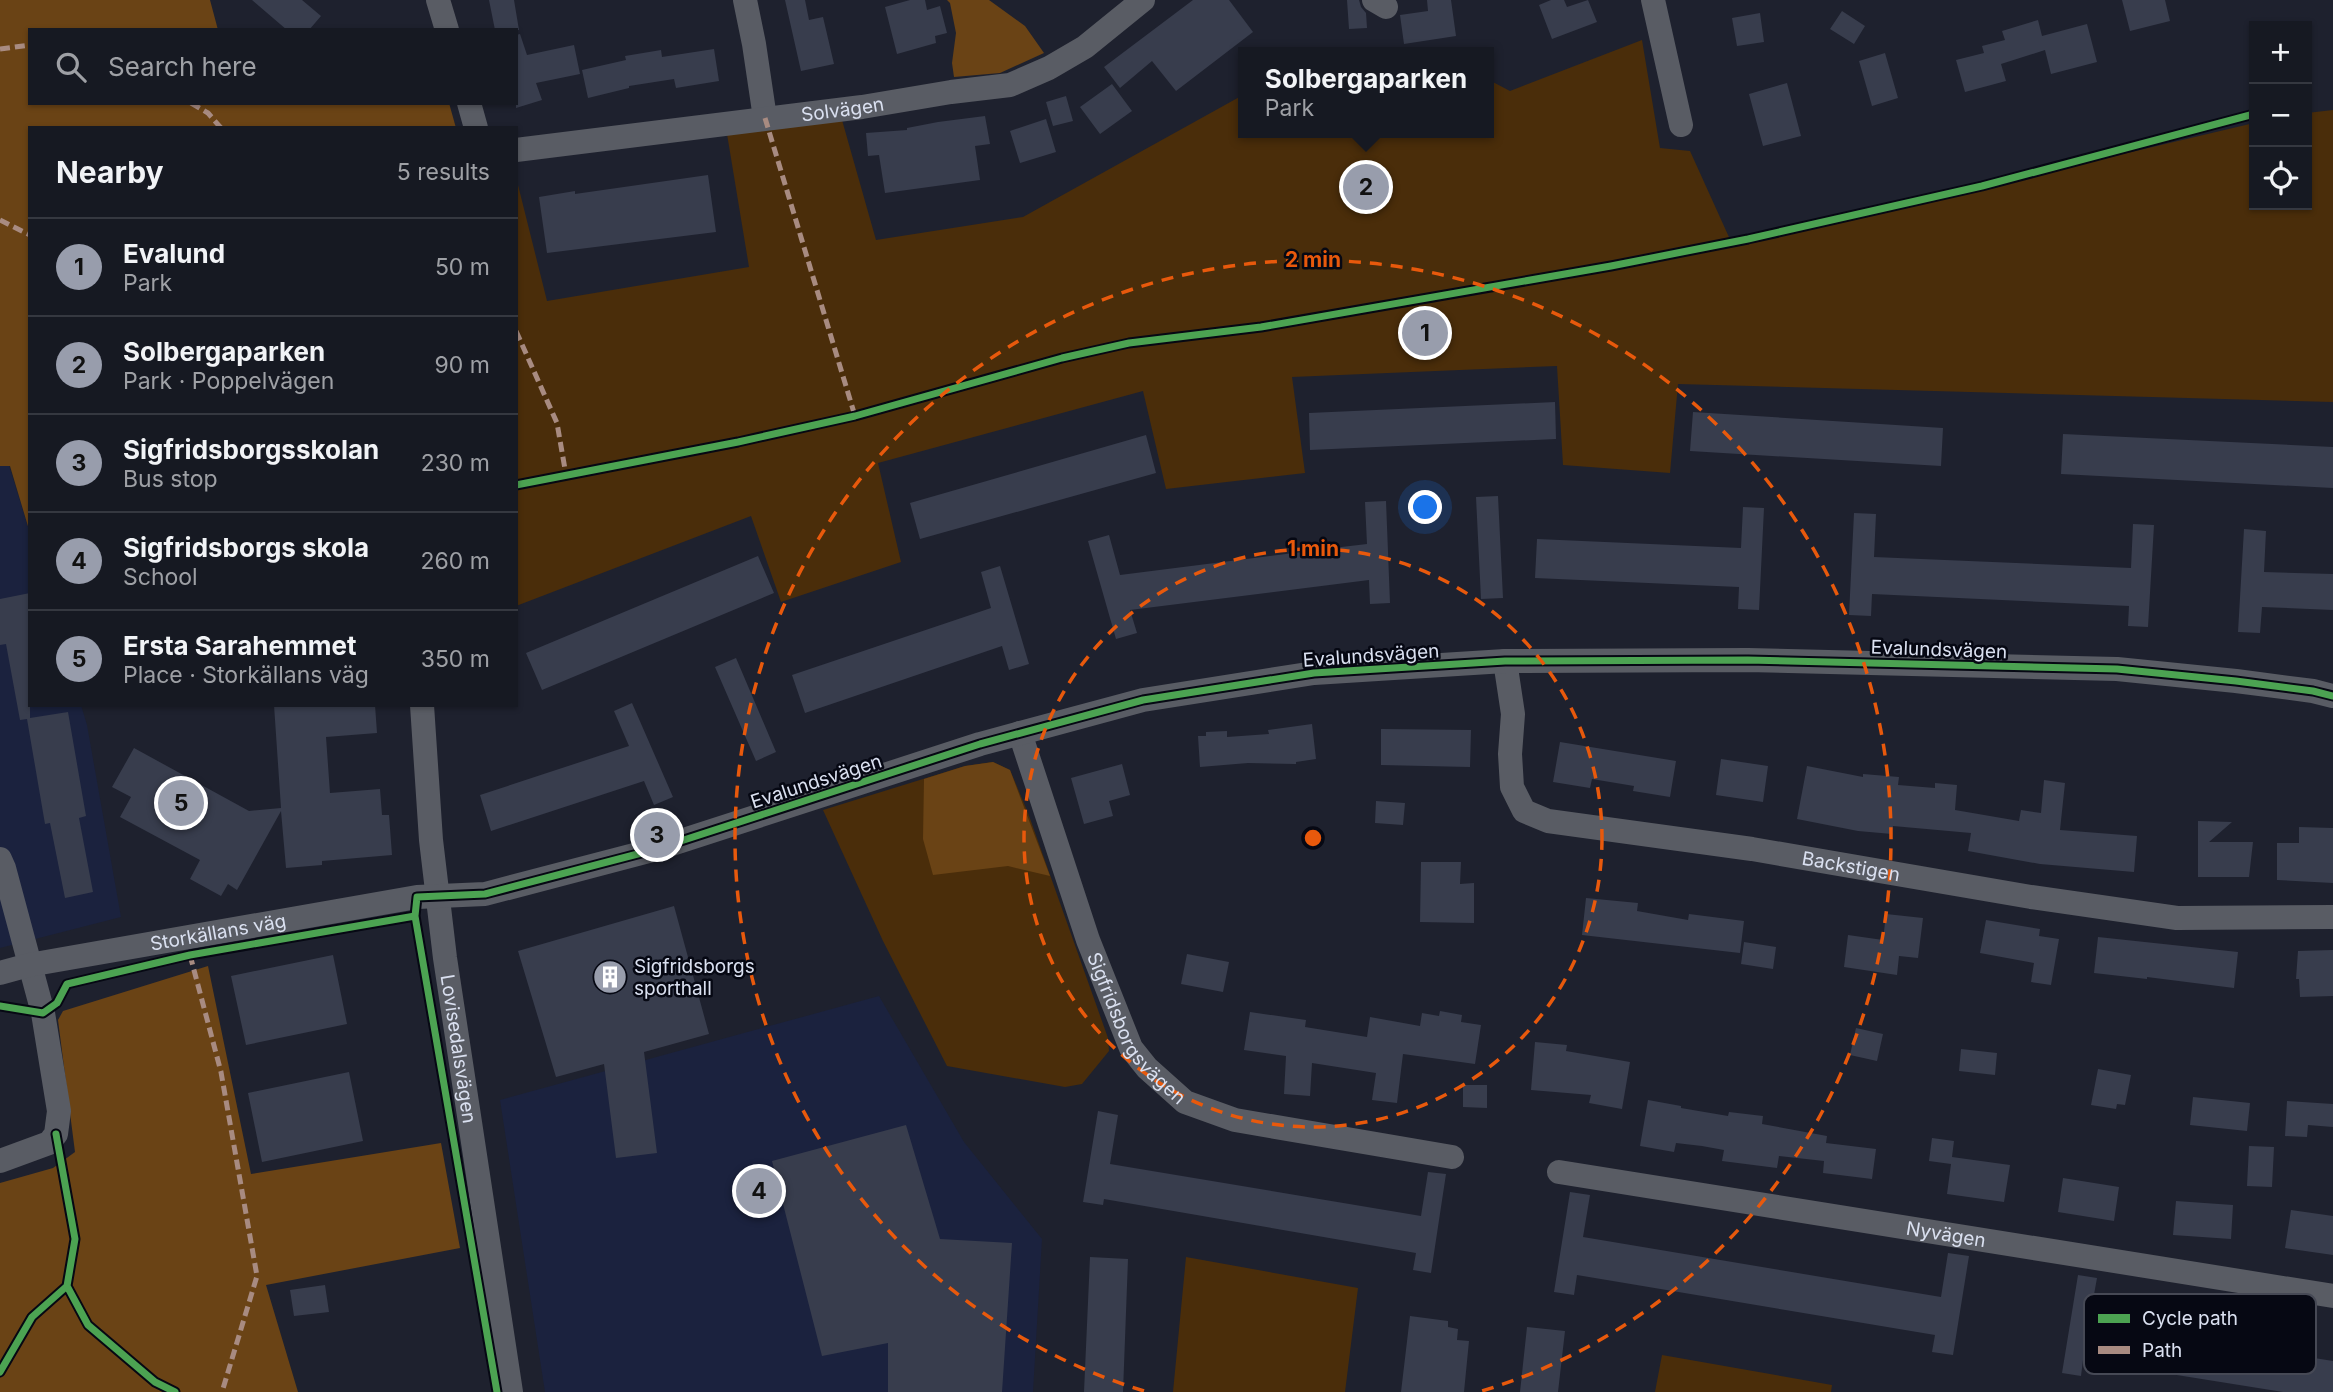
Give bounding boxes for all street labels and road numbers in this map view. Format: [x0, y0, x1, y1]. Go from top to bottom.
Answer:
street label: Solvägen [800, 92, 886, 126]
street label: Evalundsvägen [1870, 636, 2008, 663]
street label: Evalundsvägen [1302, 639, 1440, 672]
street label: Evalundsvägen [748, 749, 885, 814]
street label: Backstigen [1800, 847, 1902, 886]
street label: Storkällans väg [148, 909, 288, 956]
street label: Sigfridsborgsvägen [1082, 949, 1190, 1109]
street label: Lovisedalsvägen [436, 973, 481, 1125]
street label: Nyvägen [1904, 1217, 1987, 1252]

